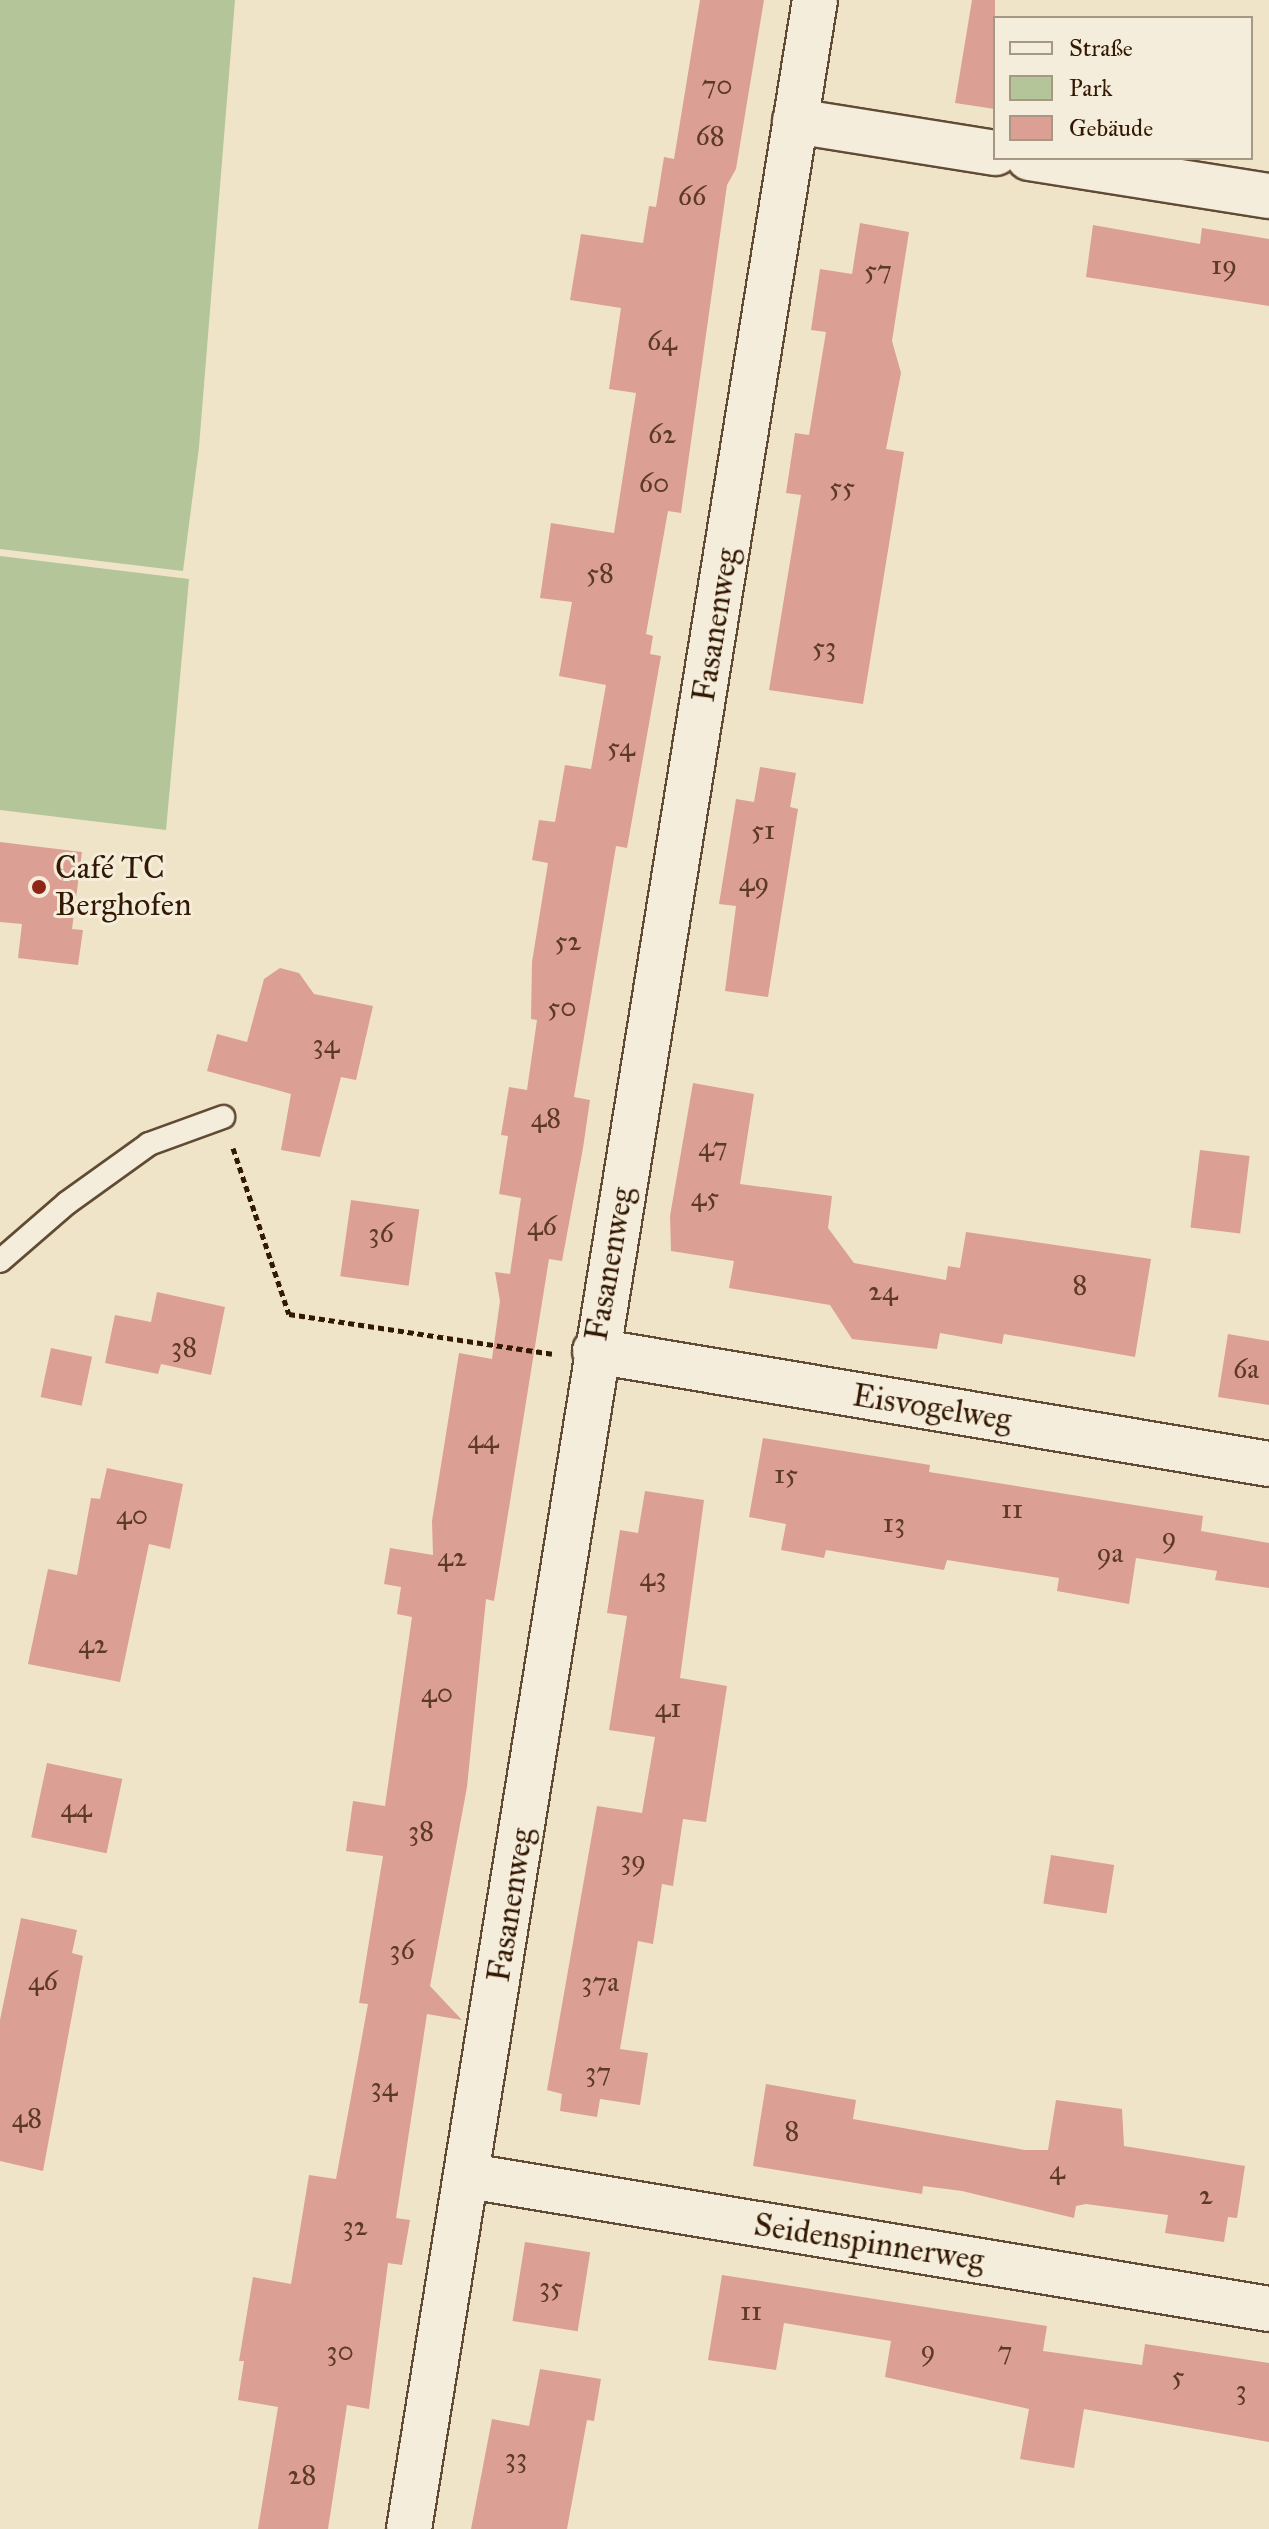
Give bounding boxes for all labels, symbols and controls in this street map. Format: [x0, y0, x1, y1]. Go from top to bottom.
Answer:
legend [993, 16, 1253, 160]
text: Straße [1069, 33, 1133, 63]
house number: 70 [701, 68, 733, 102]
text: Park [1069, 73, 1112, 103]
text: Gebäude [1069, 113, 1153, 143]
house number: 68 [695, 119, 725, 153]
house number: 66 [678, 179, 706, 213]
house number: 19 [1211, 248, 1237, 282]
house number: 57 [864, 253, 892, 287]
house number: 64 [647, 324, 677, 358]
house number: 62 [648, 417, 676, 451]
house number: 60 [639, 466, 669, 500]
house number: 55 [829, 470, 855, 504]
street label: Fasanenweg [685, 545, 747, 705]
house number: 58 [586, 556, 614, 590]
house number: 53 [812, 630, 836, 664]
house number: 54 [607, 730, 635, 764]
house number: 51 [751, 813, 775, 847]
place label: Café TC Berghofen [55, 850, 191, 925]
house number: 49 [739, 865, 769, 899]
marker: Café TC Berghofen [30, 878, 48, 896]
house number: 52 [555, 924, 581, 958]
house number: 50 [547, 990, 577, 1024]
house number: 34 [313, 1027, 339, 1061]
house number: 48 [531, 1101, 561, 1135]
house number: 47 [698, 1130, 728, 1164]
house number: 45 [691, 1180, 719, 1214]
street label: Fasanenweg [578, 1184, 642, 1344]
house number: 46 [527, 1209, 557, 1243]
house number: 36 [368, 1216, 394, 1250]
house number: 8 [1073, 1268, 1087, 1302]
house number: 24 [868, 1274, 898, 1308]
house number: 38 [171, 1330, 197, 1364]
house number: 6a [1233, 1352, 1259, 1386]
street label: Eisvogelweg [850, 1376, 1014, 1440]
house number: 44 [467, 1422, 499, 1456]
house number: 15 [774, 1457, 798, 1491]
house number: 11 [1001, 1492, 1023, 1526]
house number: 40 [116, 1498, 148, 1532]
house number: 13 [883, 1506, 905, 1540]
house number: 9 [1161, 1520, 1177, 1554]
house number: 9a [1097, 1536, 1123, 1570]
house number: 42 [437, 1540, 467, 1574]
house number: 43 [640, 1560, 666, 1594]
house number: 42 [78, 1627, 108, 1661]
house number: 40 [421, 1676, 453, 1710]
house number: 41 [655, 1691, 681, 1725]
house number: 44 [60, 1791, 92, 1825]
house number: 38 [408, 1814, 434, 1848]
street label: Fasanenweg [480, 1825, 542, 1985]
house number: 39 [620, 1843, 646, 1877]
house number: 36 [389, 1933, 415, 1967]
house number: 46 [28, 1964, 58, 1998]
house number: 37a [581, 1965, 619, 1999]
house number: 37 [585, 2055, 611, 2089]
house number: 34 [371, 2070, 397, 2104]
house number: 48 [12, 2101, 42, 2135]
house number: 8 [785, 2114, 799, 2148]
house number: 4 [1049, 2153, 1065, 2187]
house number: 2 [1199, 2178, 1213, 2212]
street label: Seidenspinnerweg [751, 2206, 987, 2280]
house number: 32 [342, 2209, 368, 2243]
house number: 35 [539, 2270, 563, 2304]
house number: 11 [740, 2294, 762, 2328]
house number: 9 [920, 2333, 936, 2367]
house number: 30 [326, 2334, 354, 2368]
house number: 7 [998, 2334, 1012, 2368]
house number: 5 [1171, 2359, 1185, 2393]
house number: 3 [1235, 2373, 1247, 2407]
house number: 33 [505, 2441, 527, 2475]
house number: 28 [288, 2458, 316, 2492]

